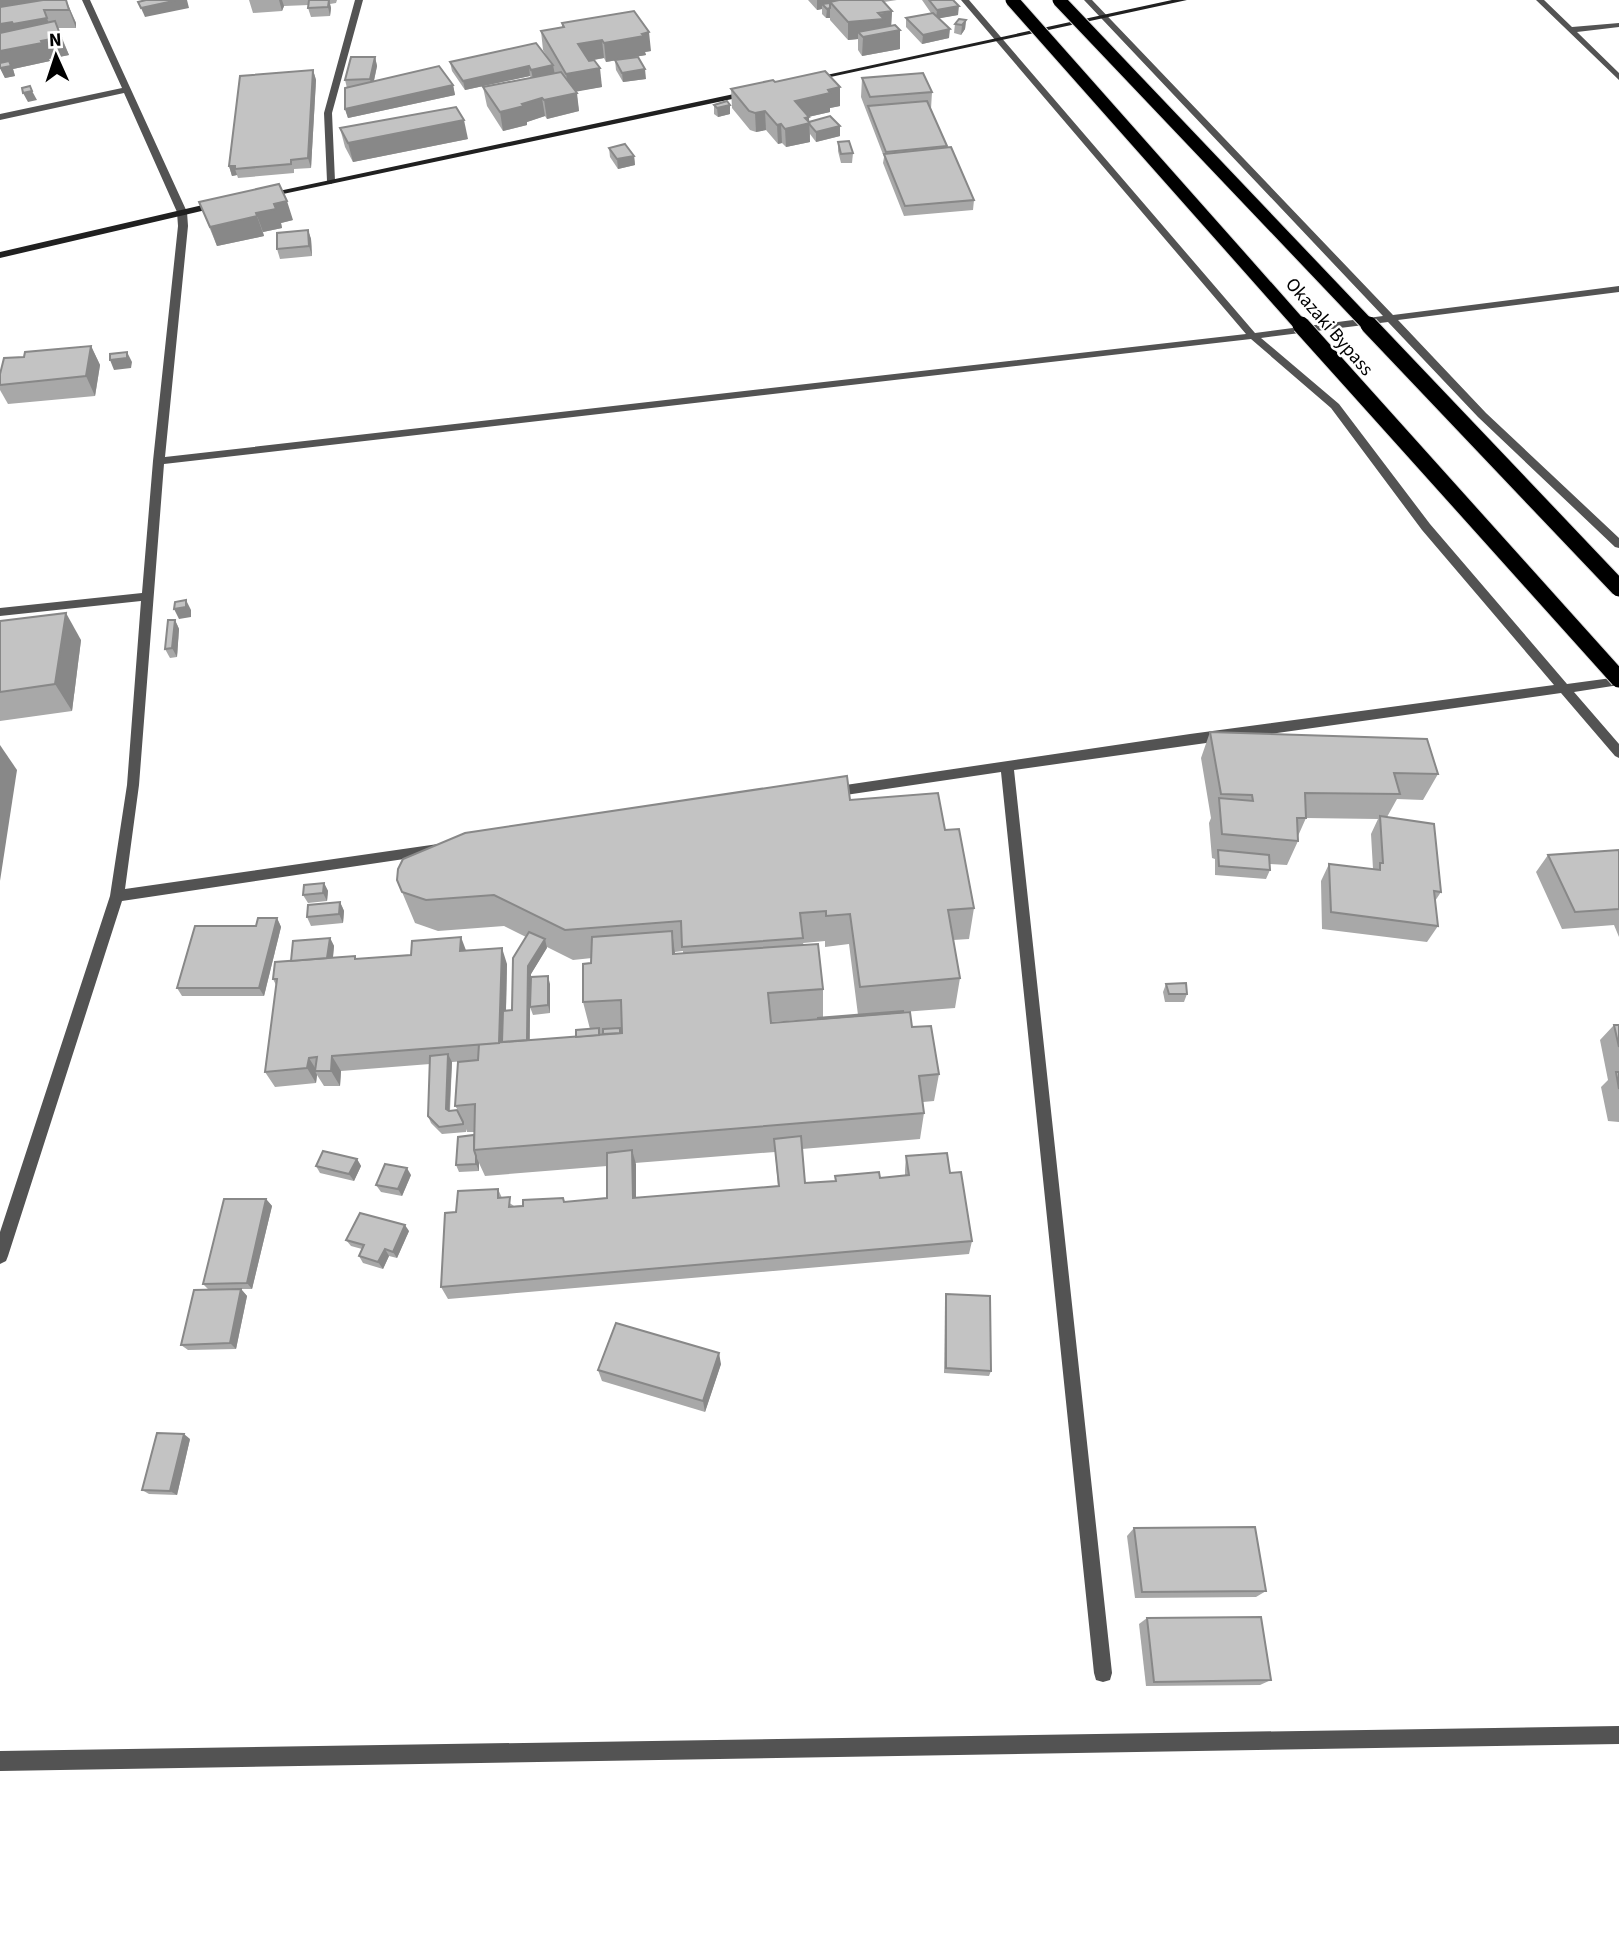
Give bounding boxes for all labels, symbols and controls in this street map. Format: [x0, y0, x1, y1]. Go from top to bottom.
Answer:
north arrow [21, 21, 91, 91]
text: N [48, 27, 62, 54]
street label: Okazaki Bypass [1279, 272, 1379, 382]

